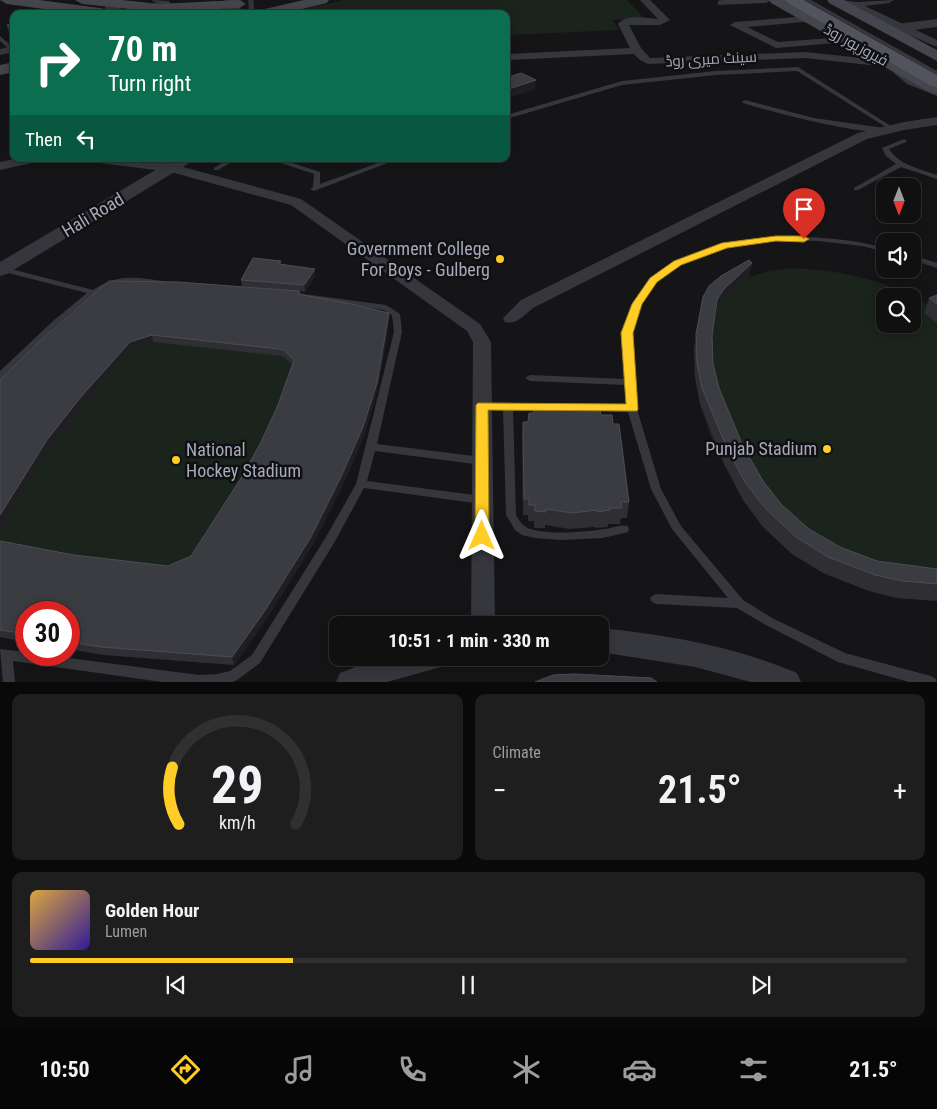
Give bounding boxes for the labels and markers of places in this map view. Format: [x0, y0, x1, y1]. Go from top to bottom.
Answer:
pin [783, 188, 825, 239]
place label: Government College For Boys - Gulberg [347, 238, 490, 280]
marker: Government College For Boys - Gulberg [494, 253, 506, 265]
place label: Punjab Stadium [705, 438, 817, 459]
place label: National Hockey Stadium [186, 439, 301, 481]
marker: Punjab Stadium [821, 443, 833, 455]
marker: National Hockey Stadium [170, 454, 182, 466]

